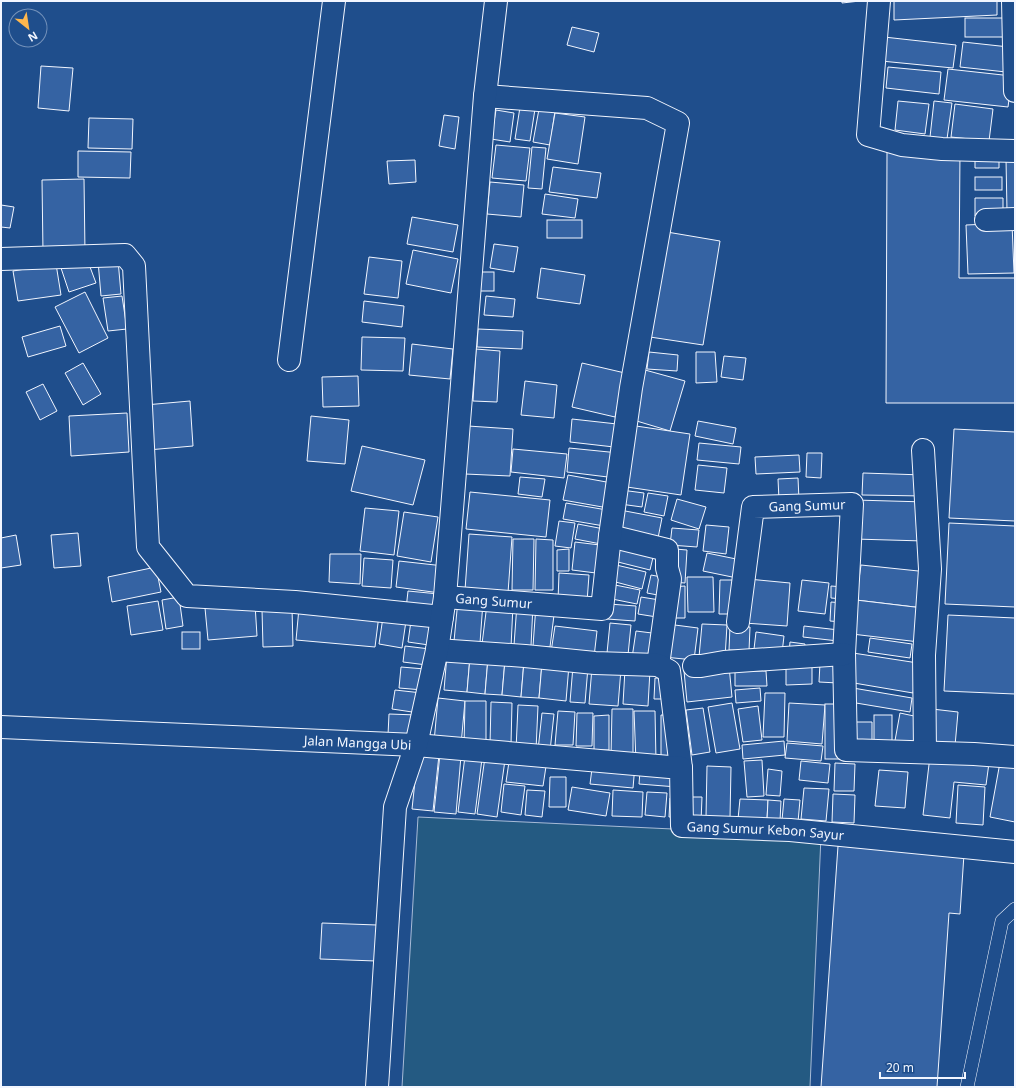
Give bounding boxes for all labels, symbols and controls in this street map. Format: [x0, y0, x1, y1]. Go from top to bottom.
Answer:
north arrow [8, 8, 48, 48]
text: N [26, 28, 41, 46]
street label: Gang Sumur [768, 495, 846, 516]
street label: Gang Sumur [455, 589, 534, 613]
street label: Jalan Mangga Ubi [301, 731, 412, 754]
street label: Gang Sumur Kebon Sayur [686, 817, 846, 844]
scale bar [880, 1054, 965, 1080]
text: 20 m [886, 1059, 914, 1076]

